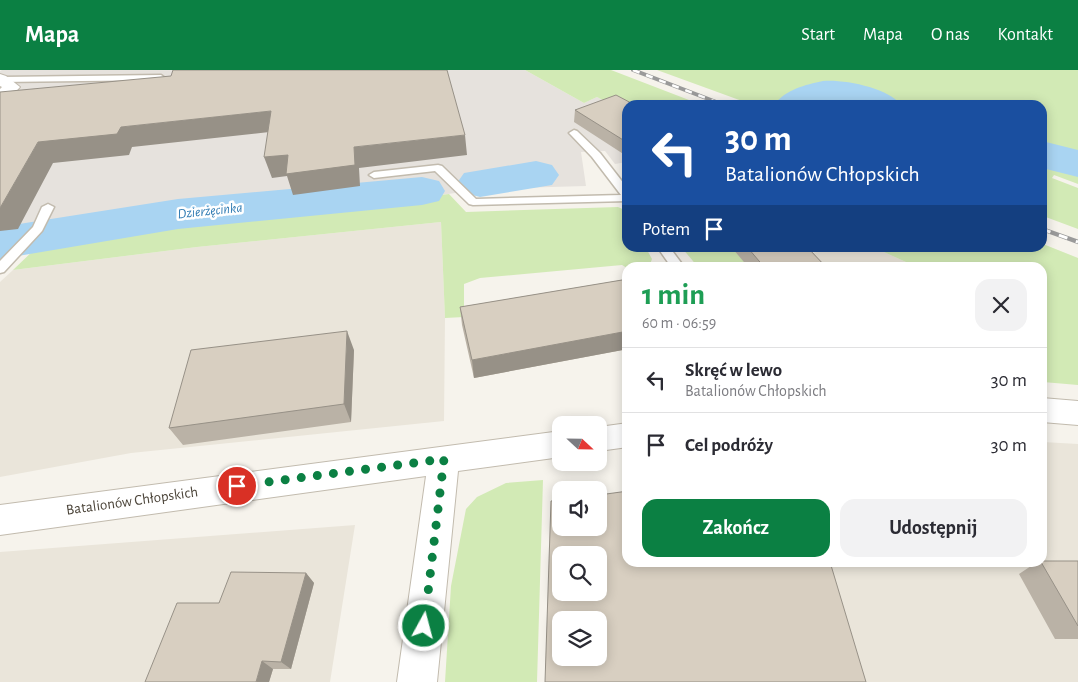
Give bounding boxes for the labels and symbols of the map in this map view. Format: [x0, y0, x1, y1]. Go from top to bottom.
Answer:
water label: Dzierżęcinka [177, 201, 243, 221]
north arrow [552, 416, 608, 471]
pin [216, 465, 258, 507]
street label: Batalionów Chłopskich [65, 484, 199, 518]
position arrow [397, 599, 449, 651]

